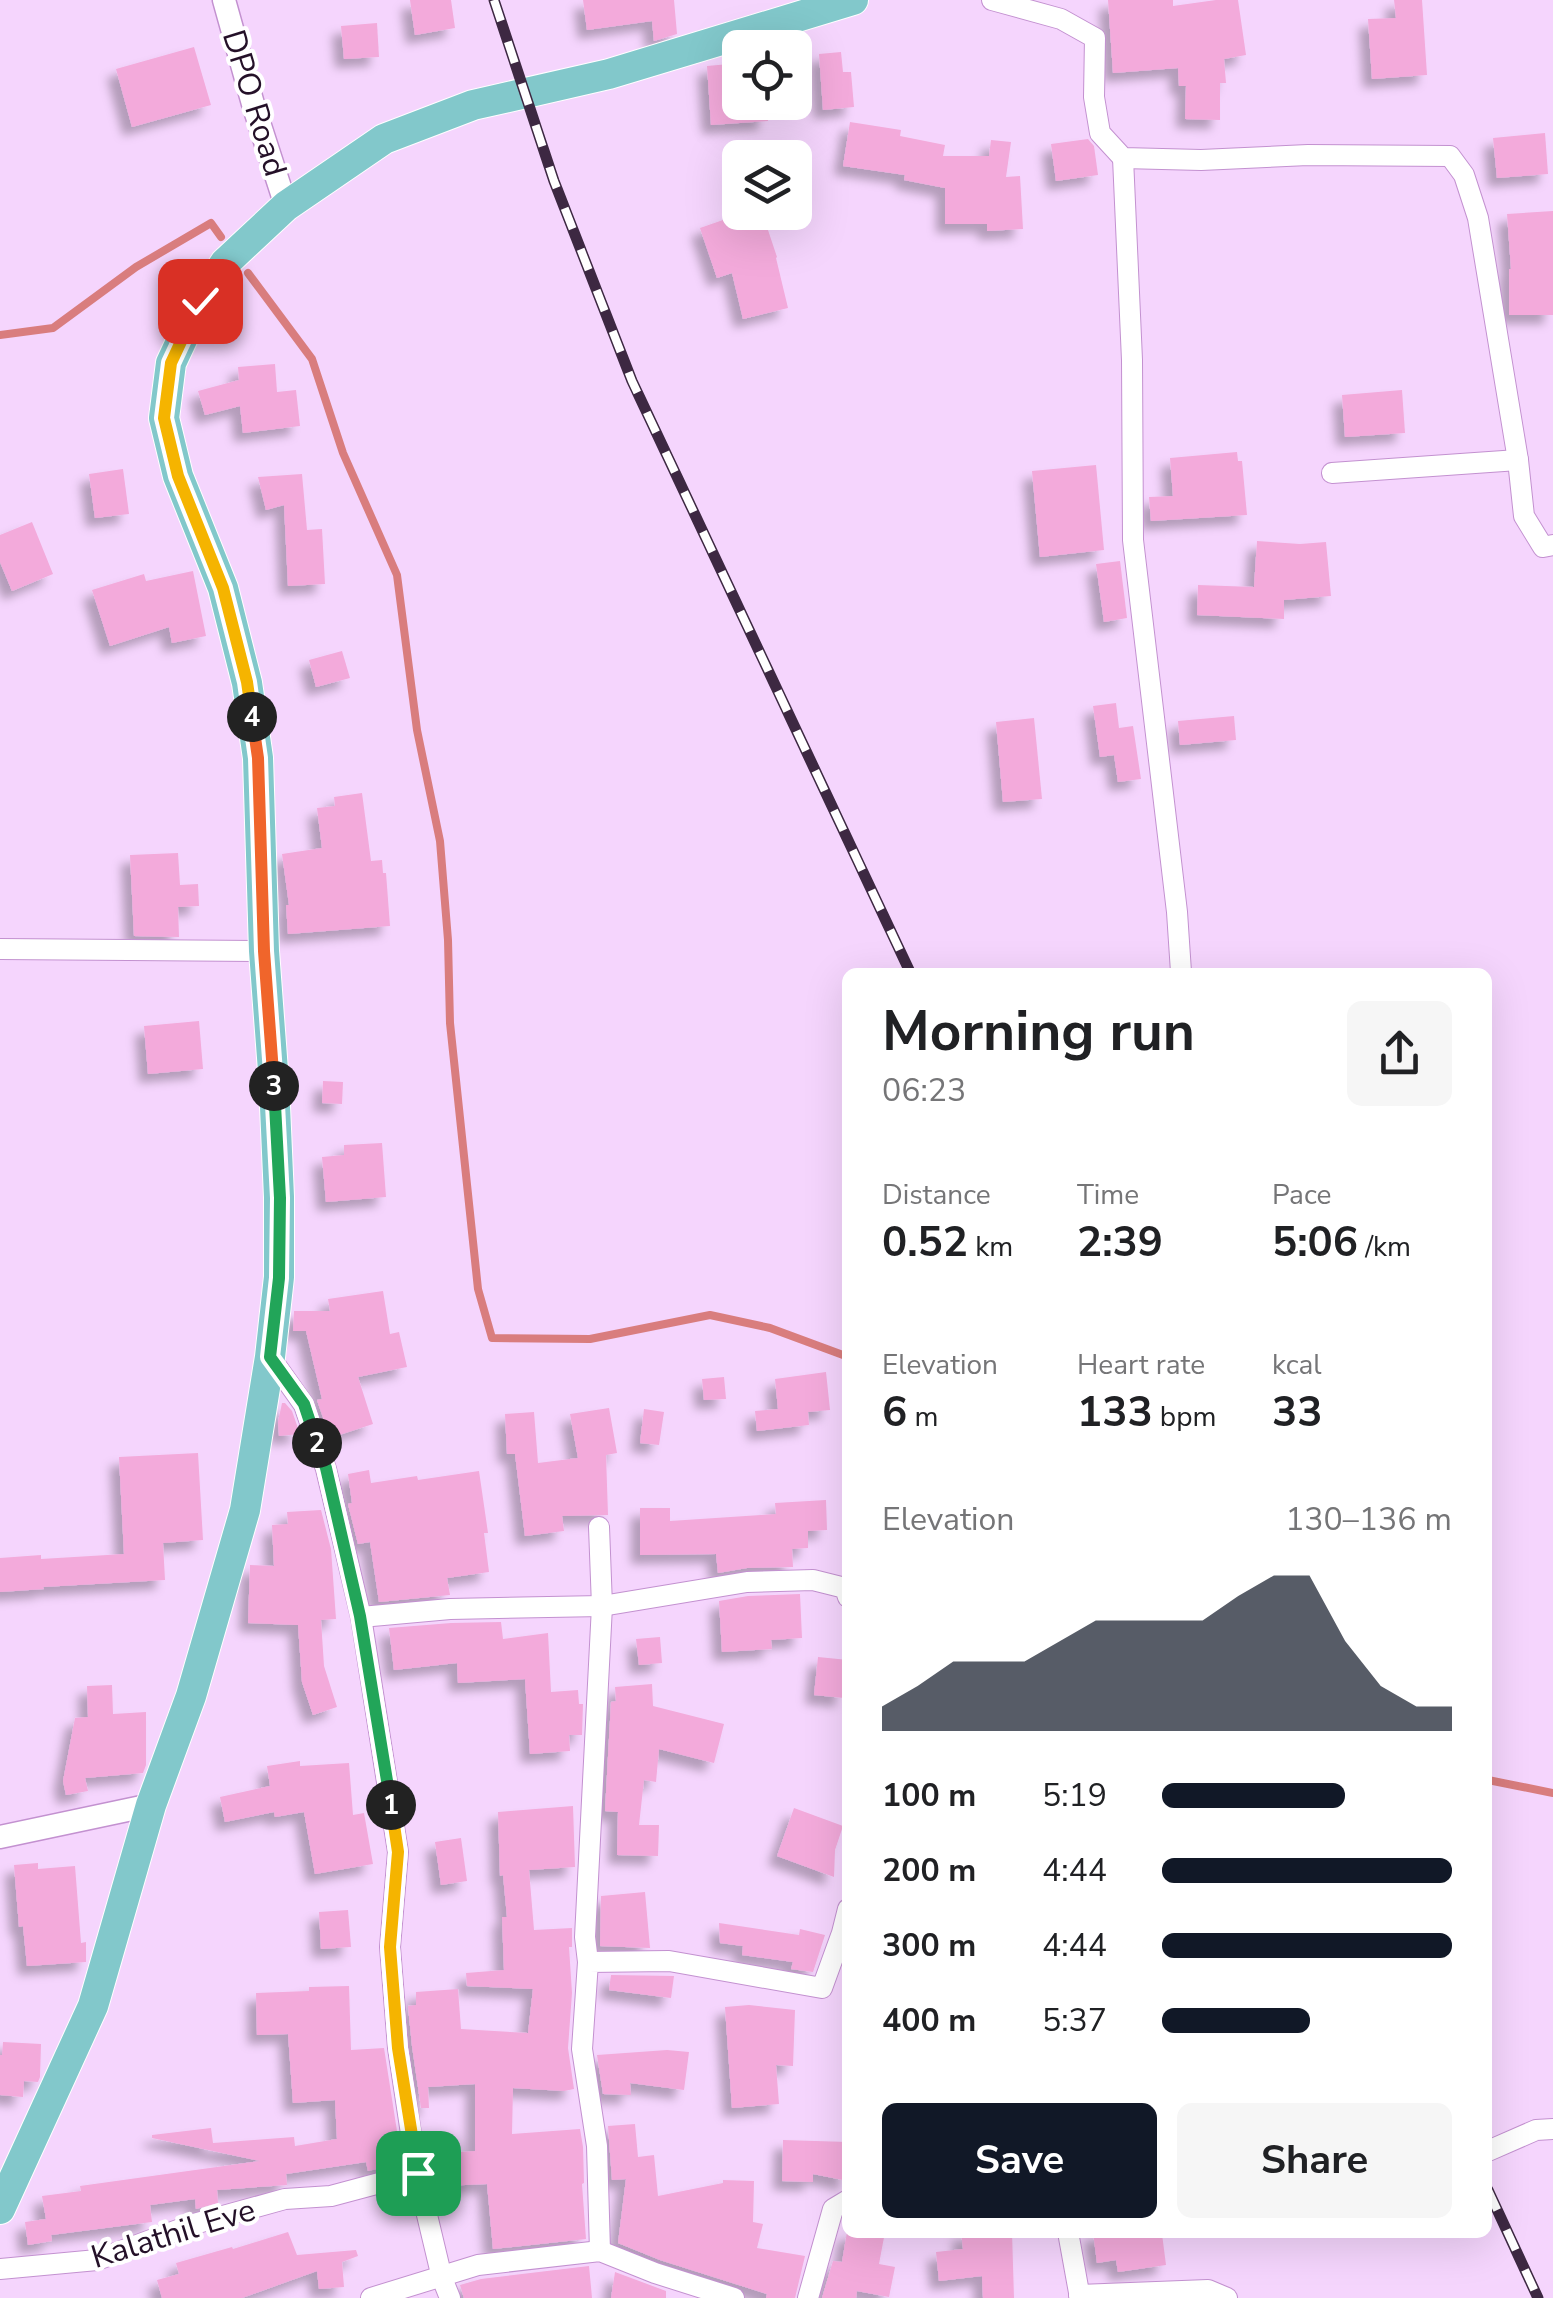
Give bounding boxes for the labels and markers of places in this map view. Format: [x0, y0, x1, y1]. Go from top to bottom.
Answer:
pin [158, 259, 243, 344]
pin: 4 [227, 692, 277, 742]
pin: 3 [249, 1061, 299, 1111]
pin: 2 [292, 1418, 342, 1468]
pin: 1 [366, 1780, 416, 1830]
pin [376, 2131, 461, 2216]

